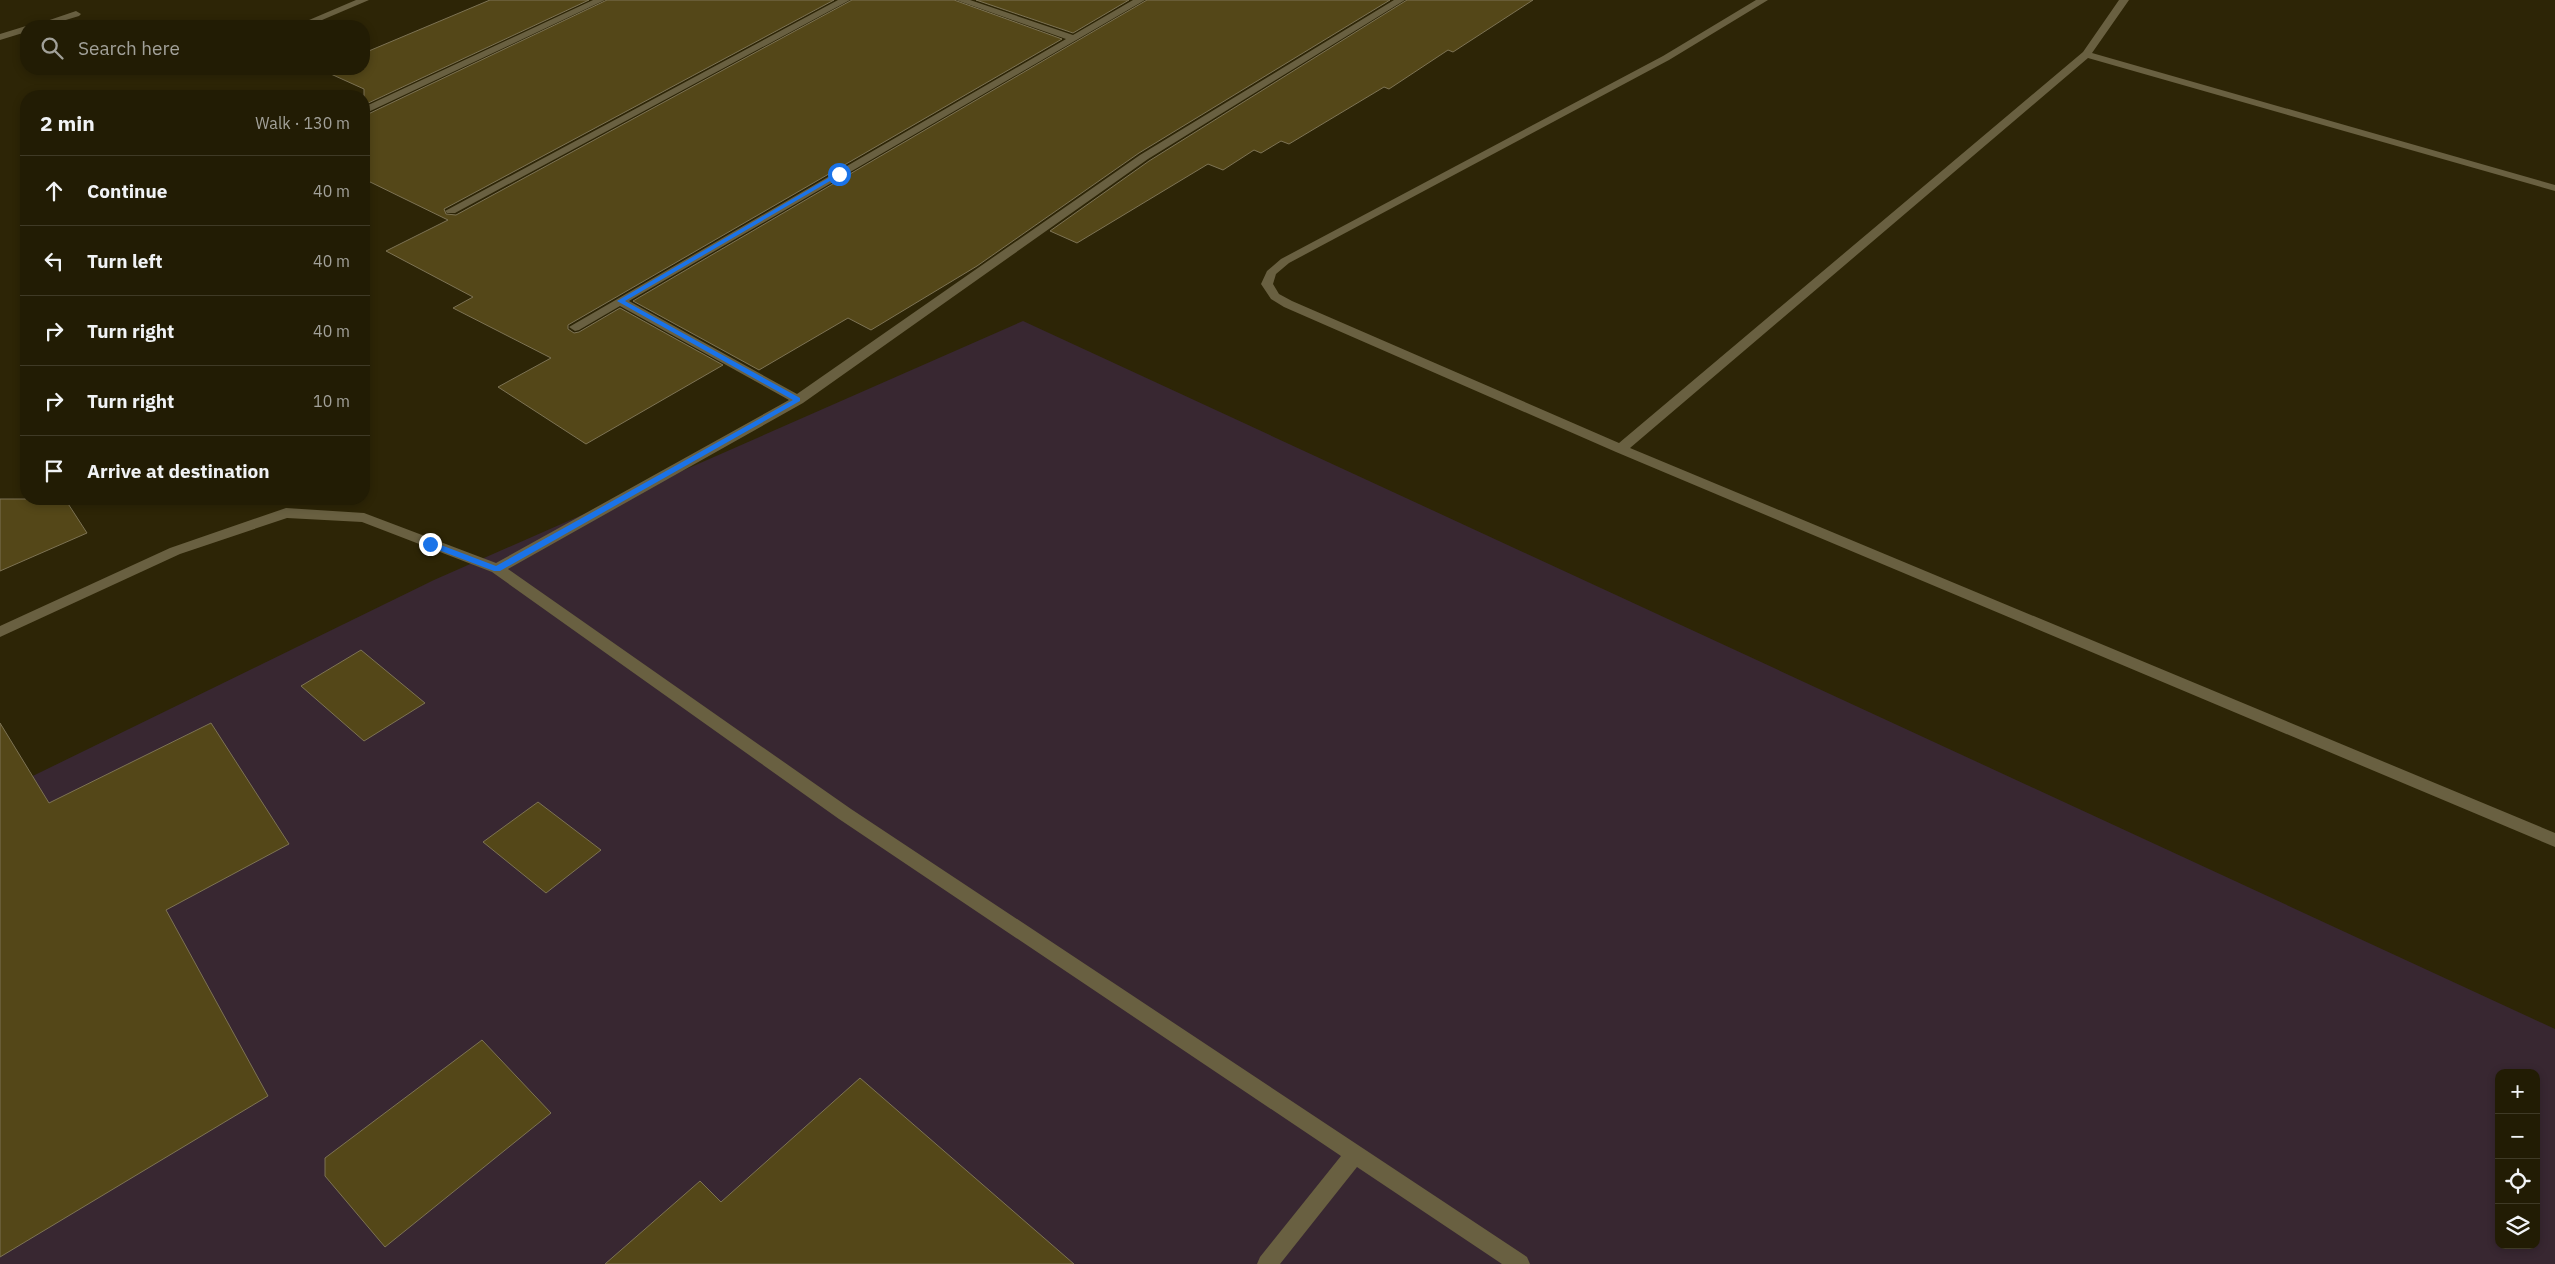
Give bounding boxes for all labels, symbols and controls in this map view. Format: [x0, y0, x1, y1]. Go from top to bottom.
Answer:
search box [20, 20, 370, 75]
icon: search [38, 34, 66, 62]
text: Search here [78, 36, 180, 60]
text: 2 min [40, 109, 95, 137]
text: Walk · 130 m [255, 113, 350, 133]
route start [828, 163, 851, 186]
icon: ahead [40, 177, 68, 205]
text: Continue [87, 179, 167, 203]
text: 40 m [313, 181, 350, 201]
icon: left [40, 247, 68, 275]
text: Turn left [87, 249, 163, 273]
text: 40 m [313, 251, 350, 271]
icon: right [40, 317, 68, 345]
text: Turn right [87, 319, 174, 343]
text: 40 m [313, 321, 350, 341]
icon: right [40, 387, 68, 415]
text: Turn right [87, 389, 174, 413]
text: 10 m [313, 391, 350, 411]
icon: arrive [40, 457, 68, 485]
text: Arrive at destination [87, 459, 270, 483]
route end [419, 533, 442, 556]
map controls [2495, 1069, 2540, 1249]
button: + [2495, 1069, 2540, 1114]
button: − [2495, 1114, 2540, 1159]
button: locate [2495, 1159, 2540, 1204]
button: layers [2495, 1204, 2540, 1249]

